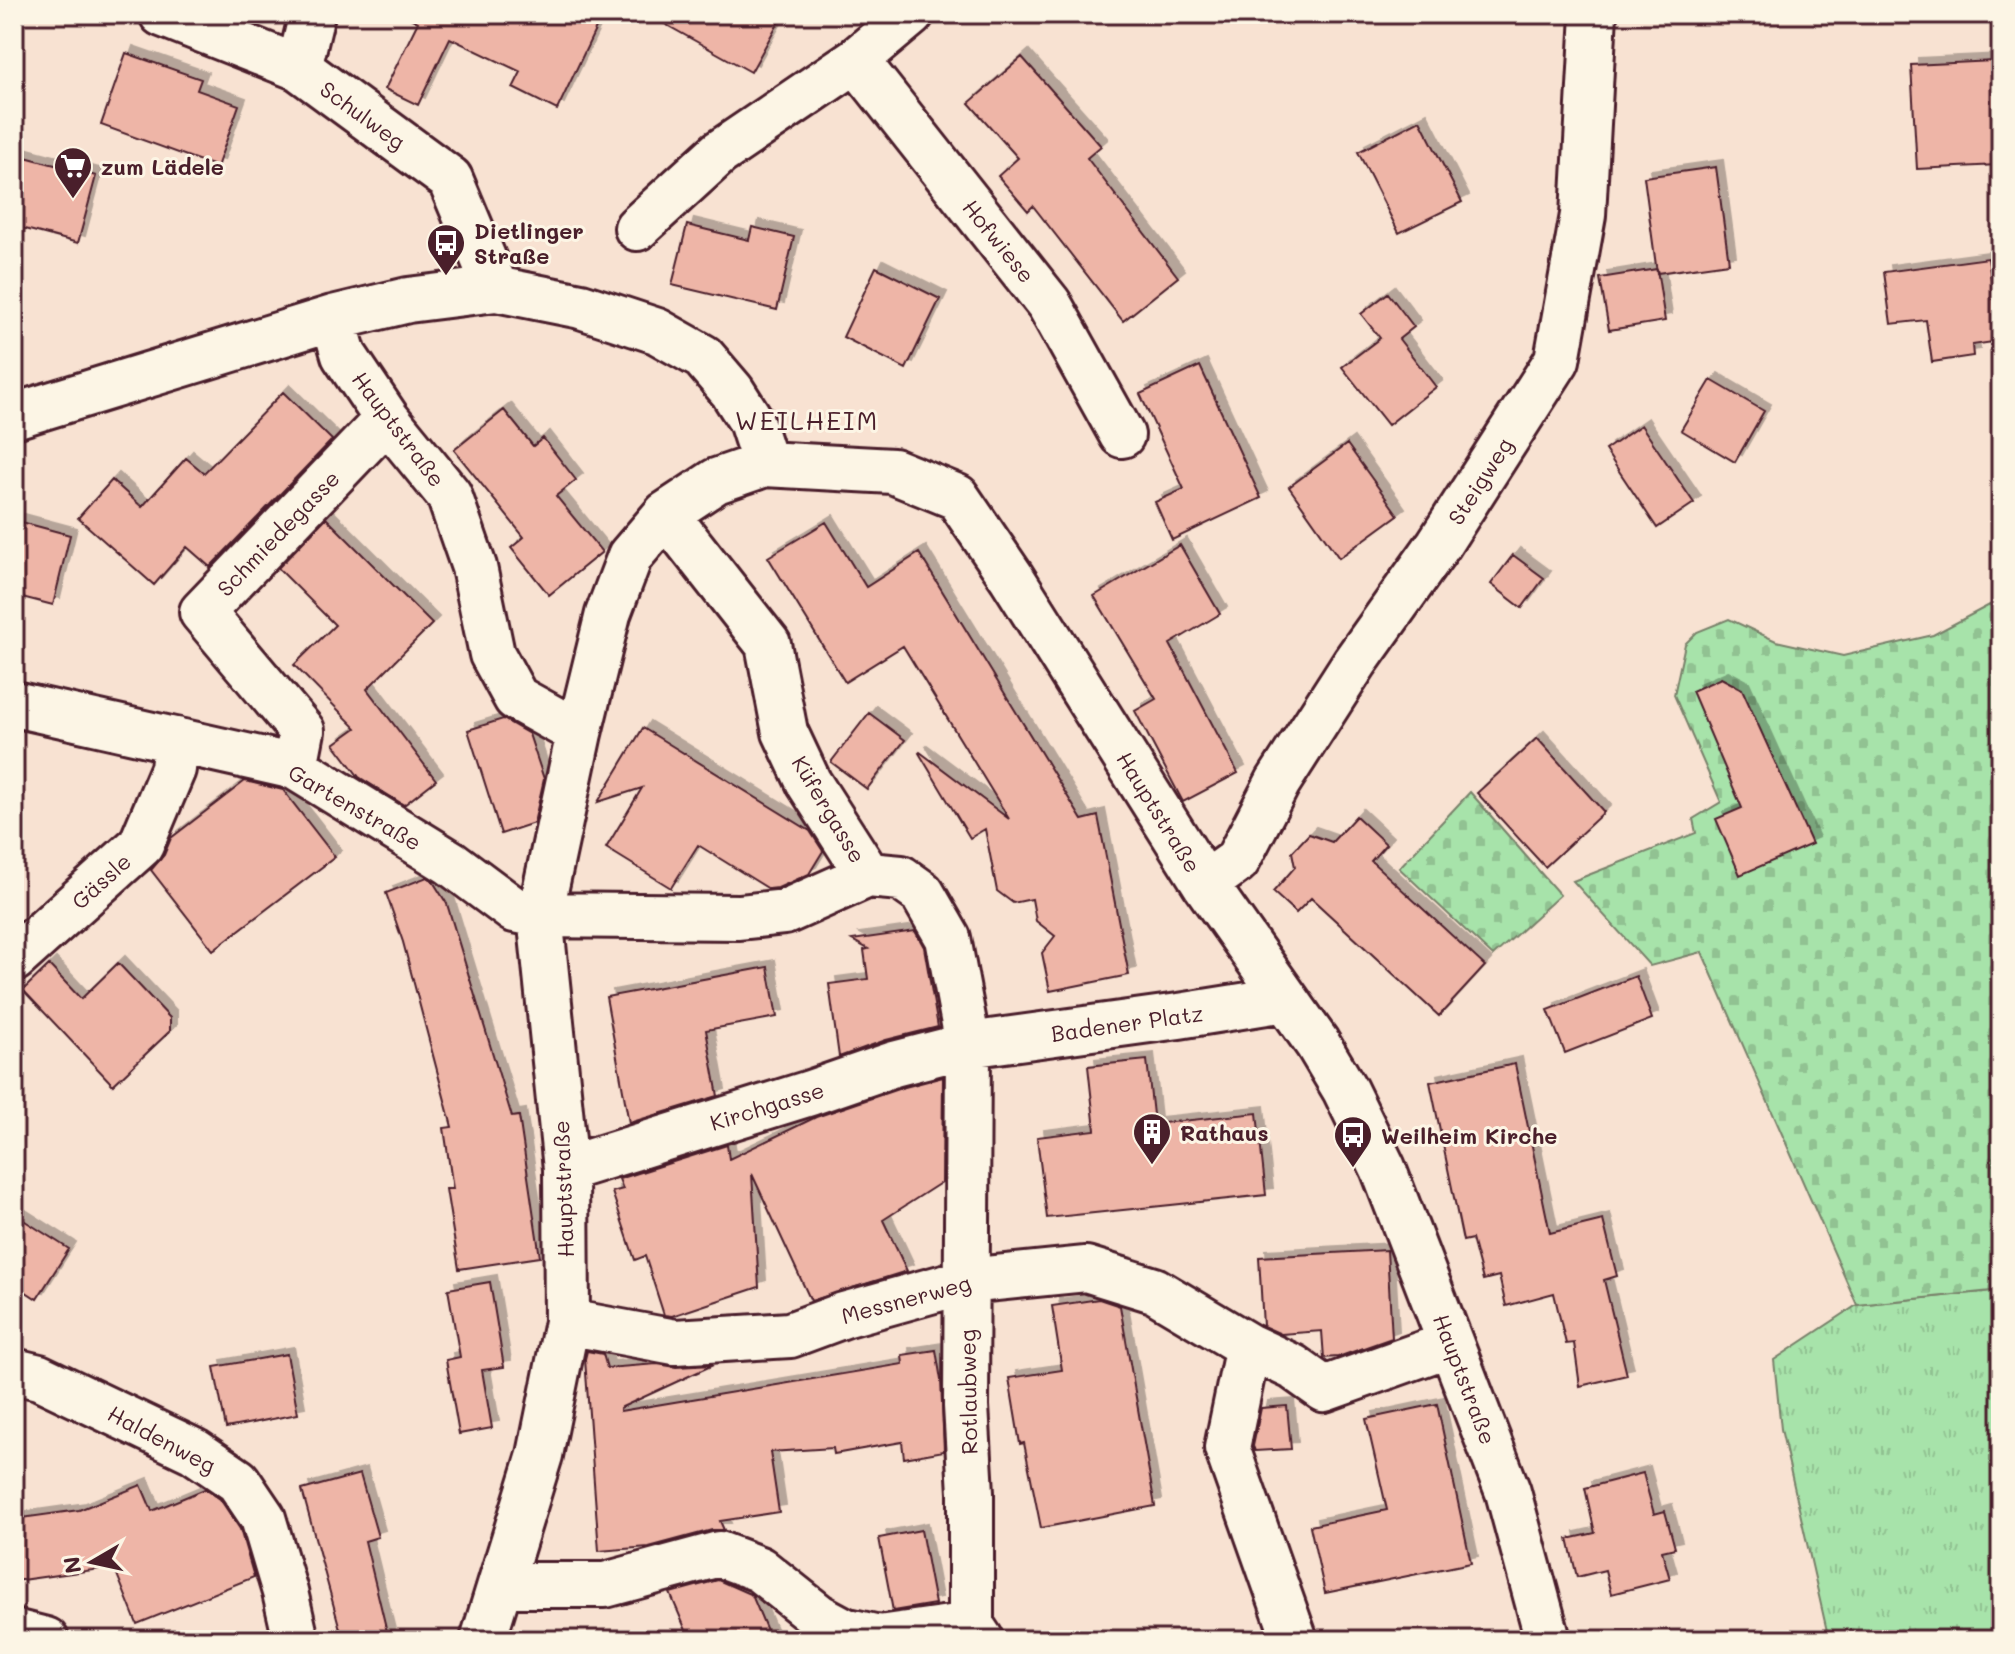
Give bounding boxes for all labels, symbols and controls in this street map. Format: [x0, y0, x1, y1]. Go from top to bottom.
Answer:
street label: Schulweg [315, 74, 411, 156]
supermarket icon: zum Lädele [52, 145, 94, 200]
place label: zum Lädele [101, 152, 224, 181]
street label: Hofwiese [957, 193, 1041, 289]
place label: Dietlinger Straße [474, 216, 584, 270]
bus stop icon: Dietlinger Straße [425, 222, 467, 277]
street label: Hauptstraße [346, 365, 452, 493]
district label: WEILHEIM [735, 403, 879, 437]
street label: Steigweg [1441, 432, 1519, 530]
street label: Schmiedegasse [210, 464, 346, 602]
street label: Hauptstraße [1110, 746, 1208, 878]
street label: Küfergasse [786, 750, 872, 868]
street label: Gartenstraße [283, 757, 427, 857]
street label: Gässle [65, 847, 137, 915]
street label: Badener Platz [1049, 998, 1205, 1048]
street label: Kirchgasse [706, 1075, 828, 1137]
building icon: Rathaus [1131, 1111, 1173, 1166]
bus stop icon: Weilheim Kirche [1332, 1114, 1374, 1169]
place label: Rathaus [1180, 1118, 1268, 1147]
street label: Hauptstraße [546, 1120, 580, 1258]
place label: Weilheim Kirche [1381, 1121, 1557, 1150]
street label: Messnerweg [838, 1268, 974, 1330]
street label: Hauptstraße [1427, 1310, 1503, 1448]
street label: Rotlaubweg [952, 1329, 984, 1455]
street label: Haldenweg [103, 1398, 221, 1480]
north arrow [52, 1522, 132, 1602]
text: N [56, 1555, 87, 1576]

